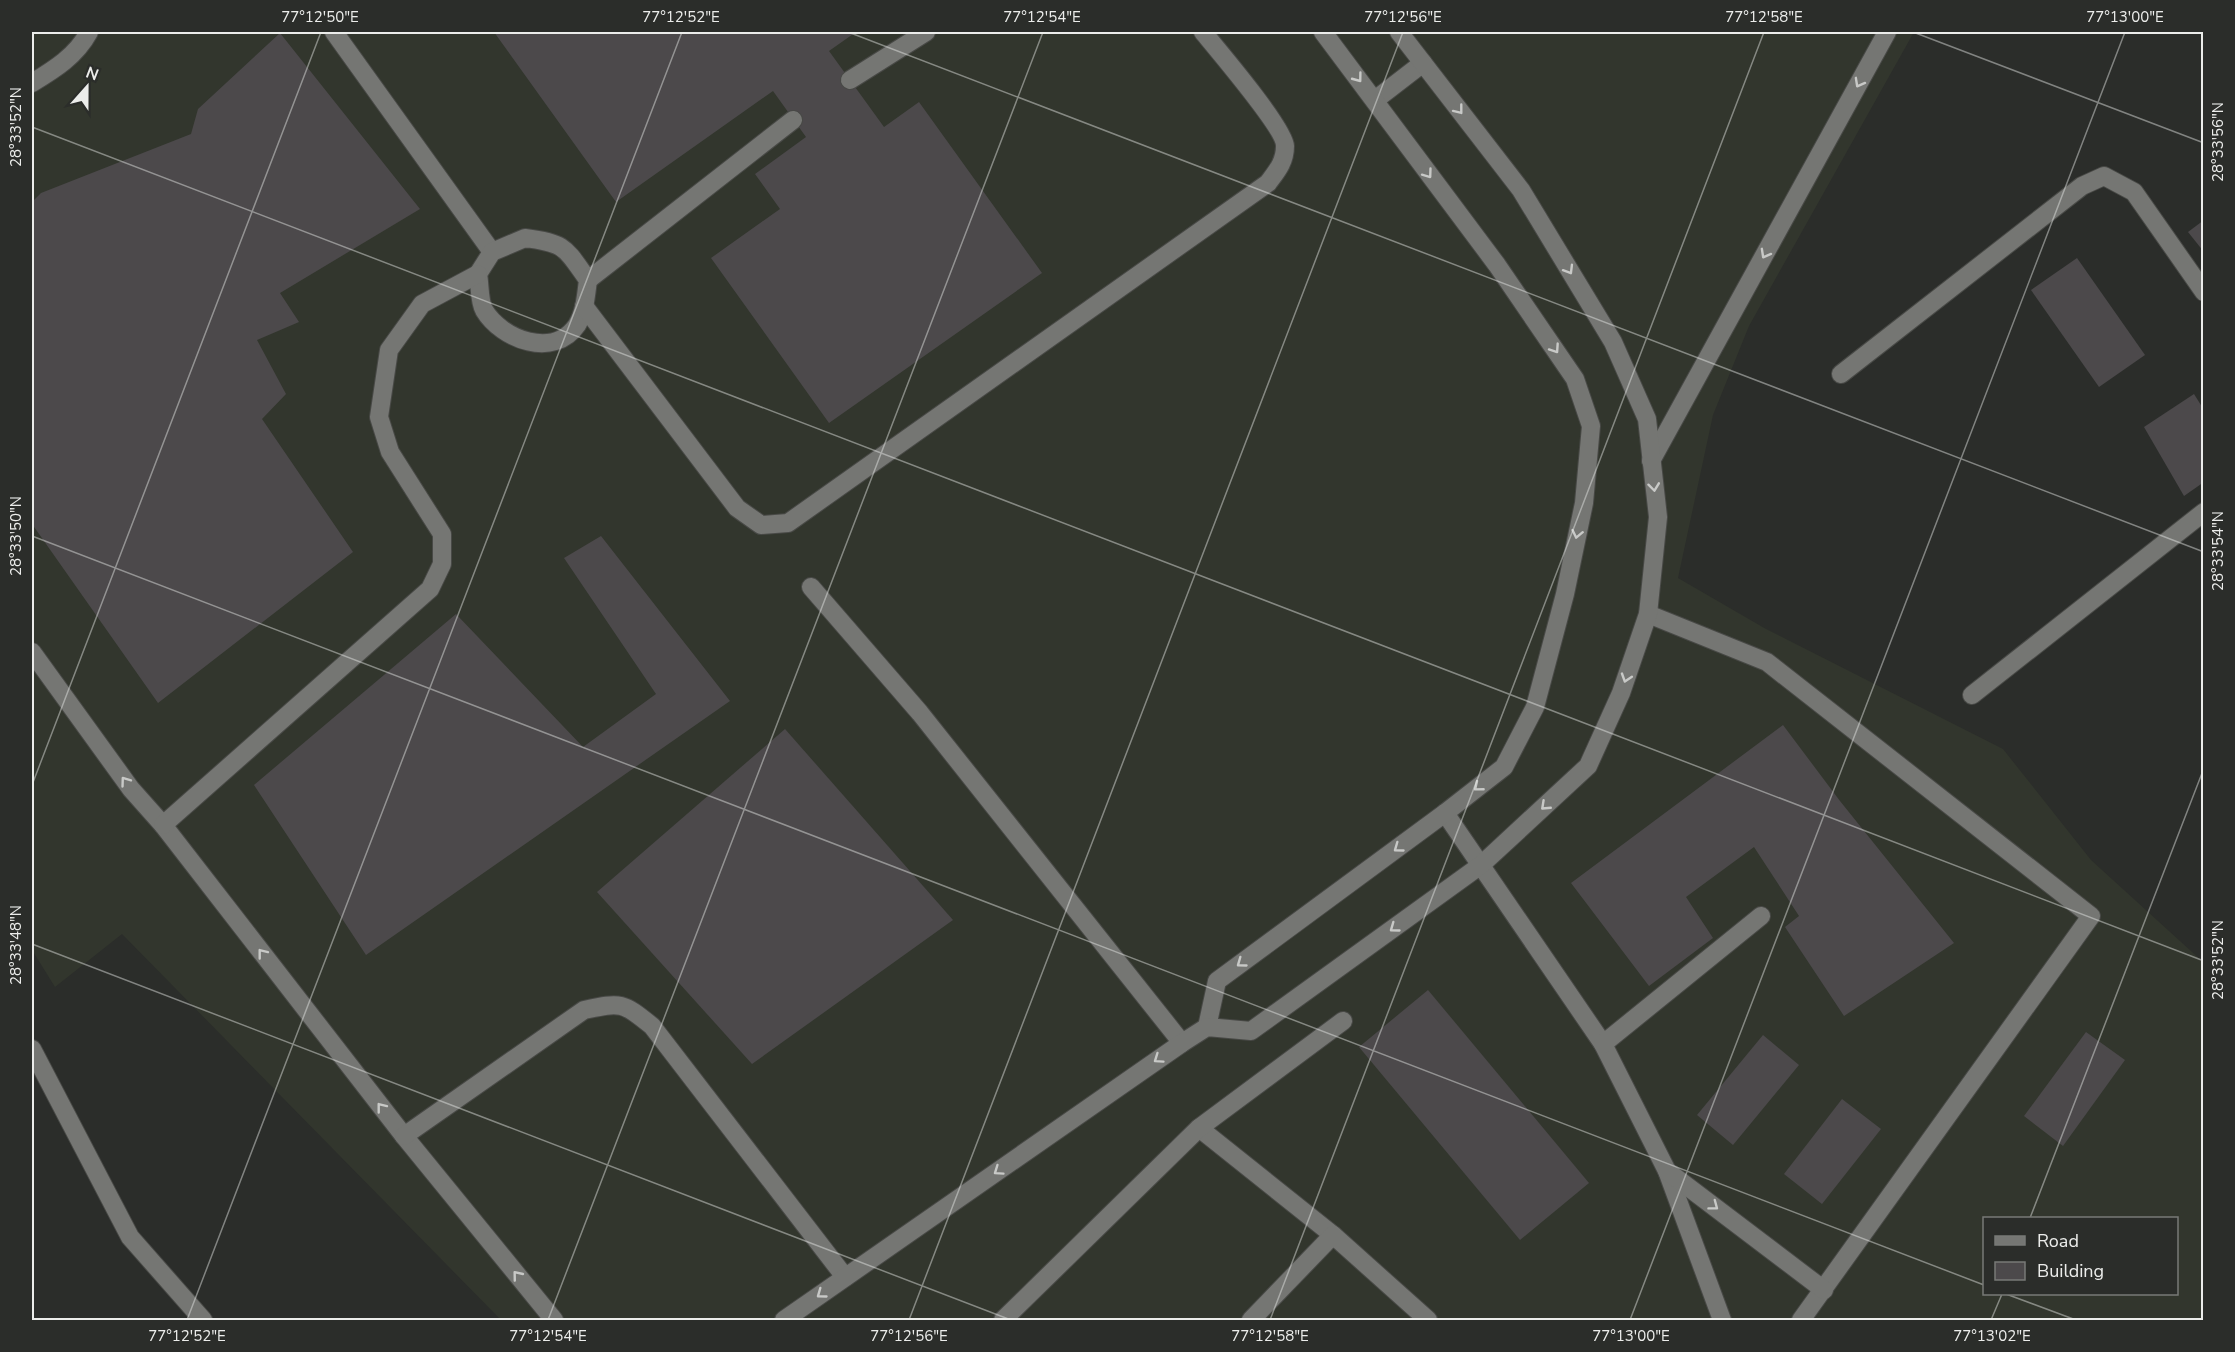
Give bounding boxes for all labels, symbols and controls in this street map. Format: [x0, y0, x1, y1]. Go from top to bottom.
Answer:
text: 77°12'50"E [281, 7, 359, 27]
text: 77°12'52"E [642, 7, 720, 27]
text: 77°12'54"E [1003, 7, 1081, 27]
text: 77°12'56"E [1364, 7, 1442, 27]
text: 77°12'58"E [1725, 7, 1803, 27]
text: 77°13'00"E [2086, 7, 2164, 27]
north arrow [57, 57, 117, 117]
text: N [82, 62, 102, 86]
one-way arrow [1350, 72, 1361, 83]
one-way arrow [1855, 77, 1866, 87]
text: 28°33'52"N [6, 87, 26, 167]
text: 28°33'56"N [2208, 102, 2228, 182]
one-way arrow [1452, 103, 1463, 114]
one-way arrow [1421, 168, 1432, 179]
one-way arrow [1761, 247, 1772, 258]
one-way arrow [1562, 264, 1574, 274]
one-way arrow [1548, 342, 1559, 353]
one-way arrow [1648, 483, 1660, 492]
text: 28°33'50"N [6, 496, 26, 576]
text: 28°33'54"N [2208, 511, 2228, 591]
one-way arrow [1572, 529, 1585, 539]
one-way arrow [1621, 672, 1634, 683]
one-way arrow [121, 776, 132, 787]
one-way arrow [1473, 780, 1484, 791]
one-way arrow [1542, 799, 1552, 810]
one-way arrow [1394, 841, 1405, 852]
text: 28°33'48"N [6, 905, 26, 985]
text: 28°33'52"N [2208, 920, 2228, 1000]
one-way arrow [1389, 921, 1400, 932]
one-way arrow [258, 949, 269, 960]
one-way arrow [1236, 956, 1247, 967]
one-way arrow [1154, 1052, 1165, 1063]
one-way arrow [378, 1103, 389, 1114]
one-way arrow [994, 1164, 1005, 1175]
one-way arrow [1707, 1199, 1718, 1210]
legend [1983, 1217, 2178, 1295]
text: Road [2037, 1229, 2079, 1253]
text: Building [2037, 1259, 2104, 1283]
one-way arrow [514, 1271, 525, 1282]
one-way arrow [816, 1287, 827, 1298]
text: 77°12'52"E [148, 1326, 226, 1346]
text: 77°12'54"E [509, 1326, 587, 1346]
text: 77°12'56"E [870, 1326, 948, 1346]
text: 77°12'58"E [1231, 1326, 1309, 1346]
text: 77°13'00"E [1592, 1326, 1670, 1346]
text: 77°13'02"E [1953, 1326, 2031, 1346]

